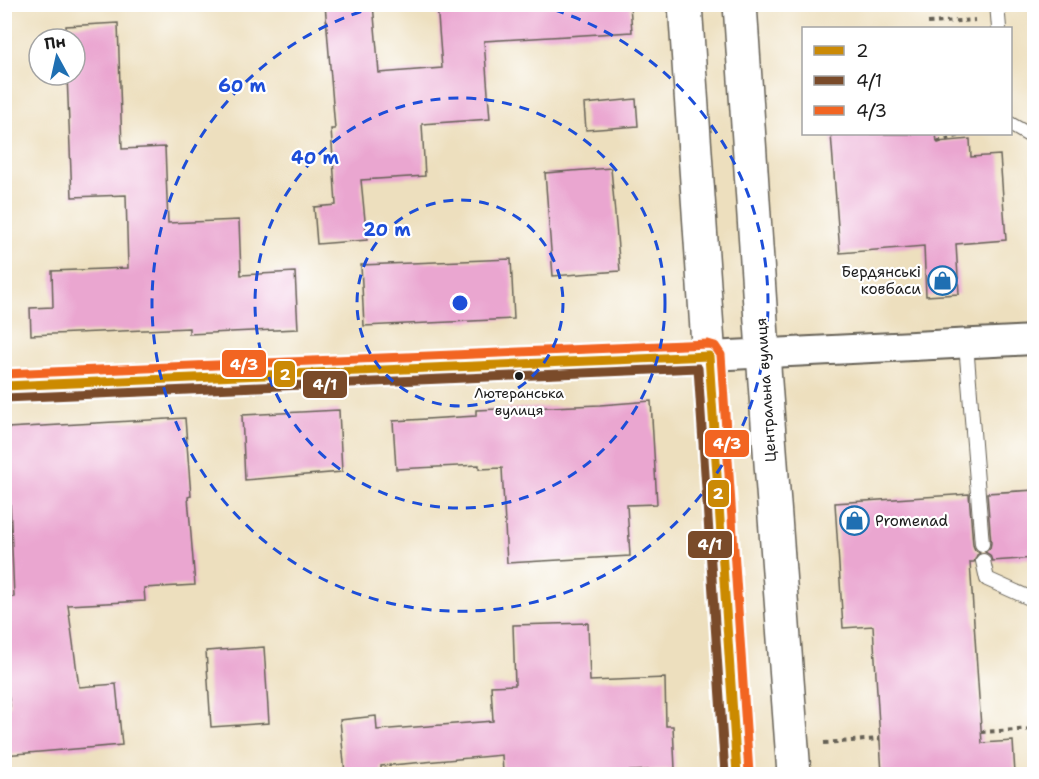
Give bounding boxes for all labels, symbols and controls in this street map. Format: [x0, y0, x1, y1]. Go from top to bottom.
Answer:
north arrow [27, 27, 87, 87]
legend [802, 27, 1012, 135]
text: Пн [43, 31, 67, 55]
text: 2 [856, 39, 869, 63]
text: 4/1 [856, 69, 882, 93]
text: 60 m [218, 74, 266, 98]
text: 4/3 [856, 99, 887, 123]
text: 40 m [291, 146, 339, 170]
text: 20 m [363, 218, 411, 242]
place label: Бердянські ковбаси [841, 262, 921, 299]
shop icon: Бердянські ковбаси [926, 265, 958, 297]
centre of rings [450, 293, 470, 313]
street label: Центральна вулиця [751, 317, 781, 463]
line badge: 4/3 [221, 349, 267, 378]
text: 4/3 [230, 354, 258, 375]
line badge: 2 [273, 360, 296, 388]
text: 2 [279, 364, 291, 385]
line badge: 4/1 [302, 370, 348, 399]
marker: Лютеранська вулиця [513, 370, 525, 382]
text: 4/1 [313, 374, 337, 395]
place label: Лютеранська вулиця [474, 384, 564, 419]
line badge: 4/3 [704, 429, 750, 458]
text: 4/3 [713, 433, 741, 454]
line badge: 2 [707, 479, 730, 508]
text: 2 [712, 483, 724, 504]
shop icon: Promenad [838, 505, 870, 537]
place label: Promenad [875, 511, 948, 531]
line badge: 4/1 [687, 530, 733, 559]
text: 4/1 [698, 534, 722, 555]

